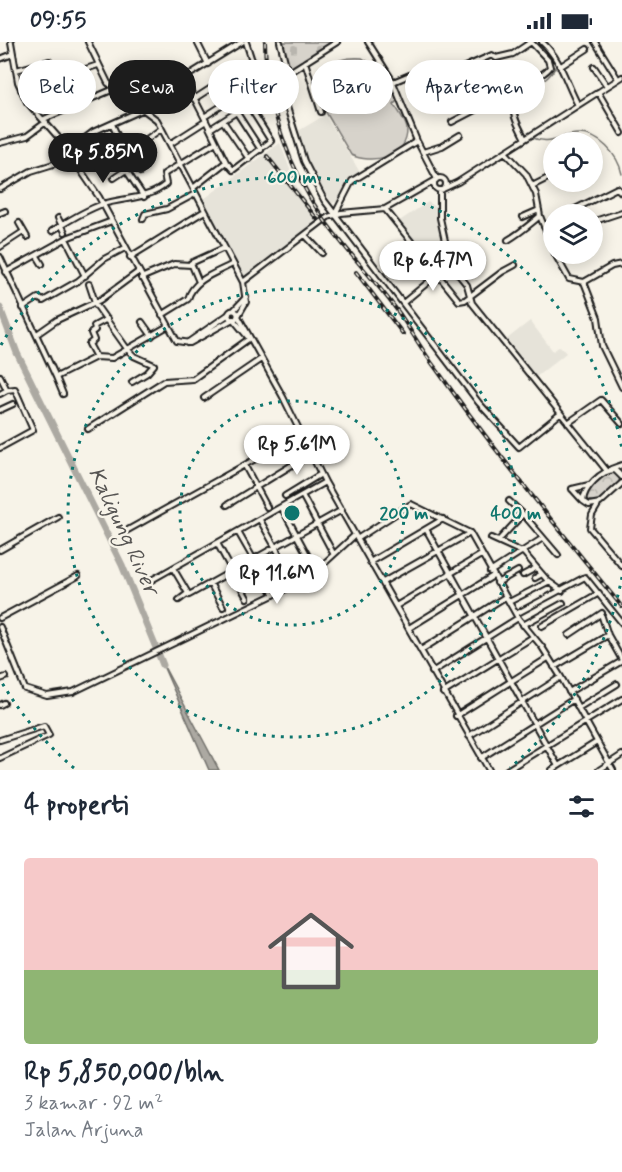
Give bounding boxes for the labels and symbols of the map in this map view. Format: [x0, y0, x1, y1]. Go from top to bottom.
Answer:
pin: Rp 5.85M [41, 133, 165, 184]
text: 600 m [267, 166, 317, 190]
pin: Rp 6.47M [371, 241, 495, 292]
pin: Rp 5.61M [235, 425, 359, 476]
water label: Kaligung River [80, 463, 166, 602]
text: 200 m [379, 502, 429, 526]
text: 400 m [491, 502, 541, 526]
centre of rings [282, 503, 302, 523]
pin: Rp 11.6M [215, 554, 339, 605]

